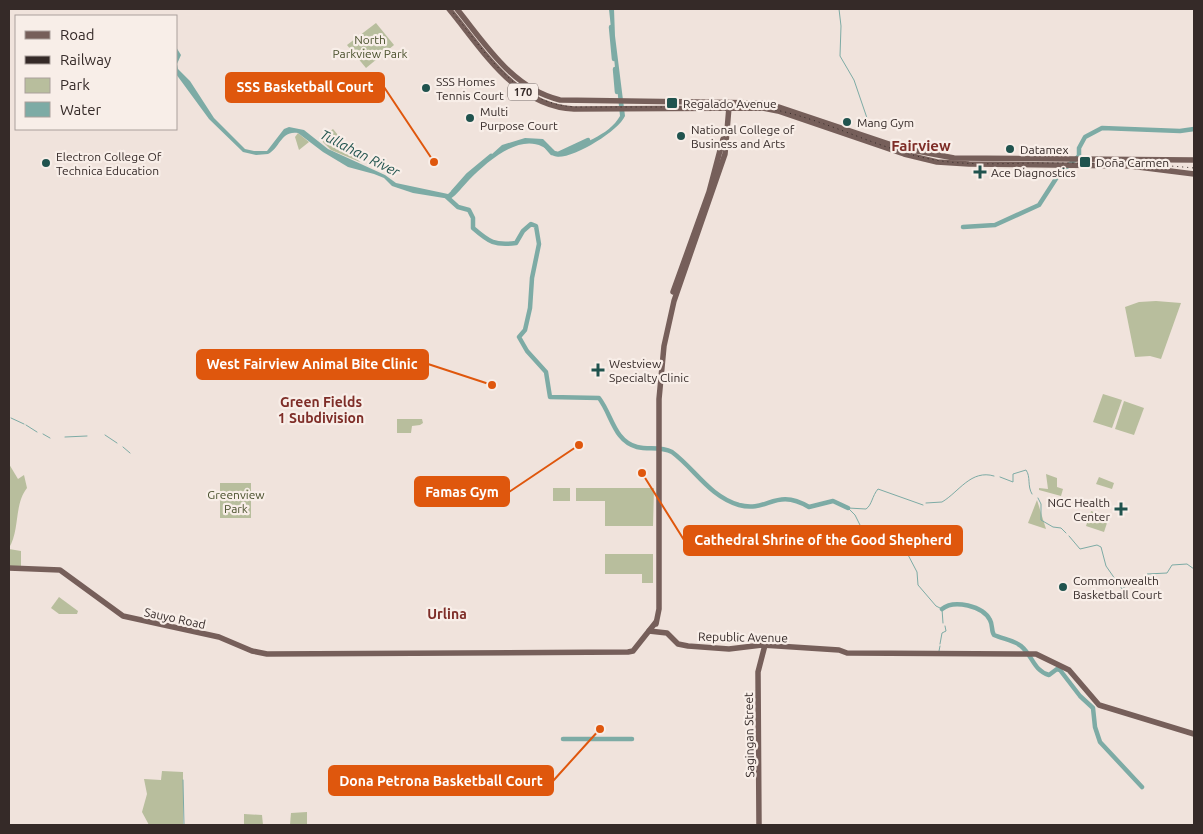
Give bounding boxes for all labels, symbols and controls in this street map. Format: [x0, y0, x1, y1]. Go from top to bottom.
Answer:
legend [15, 15, 178, 130]
text: Road [60, 26, 95, 43]
park label: North Parkview Park [332, 33, 408, 60]
text: Railway [60, 51, 111, 68]
callout: SSS Basketball Court [226, 73, 384, 102]
place label: SSS Homes Tennis Court [436, 75, 504, 102]
text: Park [60, 76, 90, 93]
text: SSS Basketball Court [236, 79, 374, 95]
marker: SSS Homes Tennis Court [420, 82, 432, 94]
road number: 170 [508, 84, 538, 100]
marker: Regalado Avenue [665, 96, 679, 110]
place label: Regalado Avenue [683, 97, 777, 110]
text: Water [60, 101, 101, 118]
place label: Multi Purpose Court [480, 105, 558, 132]
marker: Multi Purpose Court [464, 112, 476, 124]
marker: Mang Gym [841, 116, 853, 128]
place label: Mang Gym [857, 116, 914, 129]
place label: National College of Business and Arts [691, 123, 795, 150]
water label: Tullahan River [318, 126, 403, 180]
marker: National College of Business and Arts [675, 130, 687, 142]
district label: Fairview [891, 137, 951, 154]
marker: Datamex [1004, 143, 1016, 155]
place label: Datamex [1020, 143, 1069, 156]
place label: Electron College Of Technica Education [56, 150, 162, 177]
marker: Doña Carmen [1078, 155, 1092, 169]
place label: Doña Carmen [1096, 156, 1169, 169]
marker: Electron College Of Technica Education [40, 157, 52, 169]
marker: Ace Diagnostics [973, 165, 987, 179]
place label: Ace Diagnostics [991, 166, 1076, 179]
callout: West Fairview Animal Bite Clinic [197, 350, 428, 379]
text: West Fairview Animal Bite Clinic [206, 356, 418, 372]
place label: Westview Specialty Clinic [609, 357, 689, 384]
marker: Westview Specialty Clinic [591, 363, 605, 377]
district label: Green Fields 1 Subdivision [278, 394, 364, 426]
callout: Famas Gym [415, 477, 509, 506]
text: Famas Gym [425, 484, 499, 500]
park label: Greenview Park [207, 488, 265, 515]
place label: NGC Health Center [1048, 496, 1110, 523]
marker: NGC Health Center [1114, 502, 1128, 516]
callout: Cathedral Shrine of the Good Shepherd [684, 526, 962, 555]
text: Cathedral Shrine of the Good Shepherd [694, 532, 952, 548]
place label: Commonwealth Basketball Court [1073, 574, 1162, 601]
marker: Commonwealth Basketball Court [1057, 581, 1069, 593]
street label: Sauyo Road [143, 605, 207, 631]
district label: Urlina [427, 606, 467, 622]
street label: Republic Avenue [698, 630, 788, 644]
street label: Sagingan Street [742, 692, 756, 778]
callout: Dona Petrona Basketball Court [329, 766, 553, 795]
text: Dona Petrona Basketball Court [339, 773, 543, 789]

